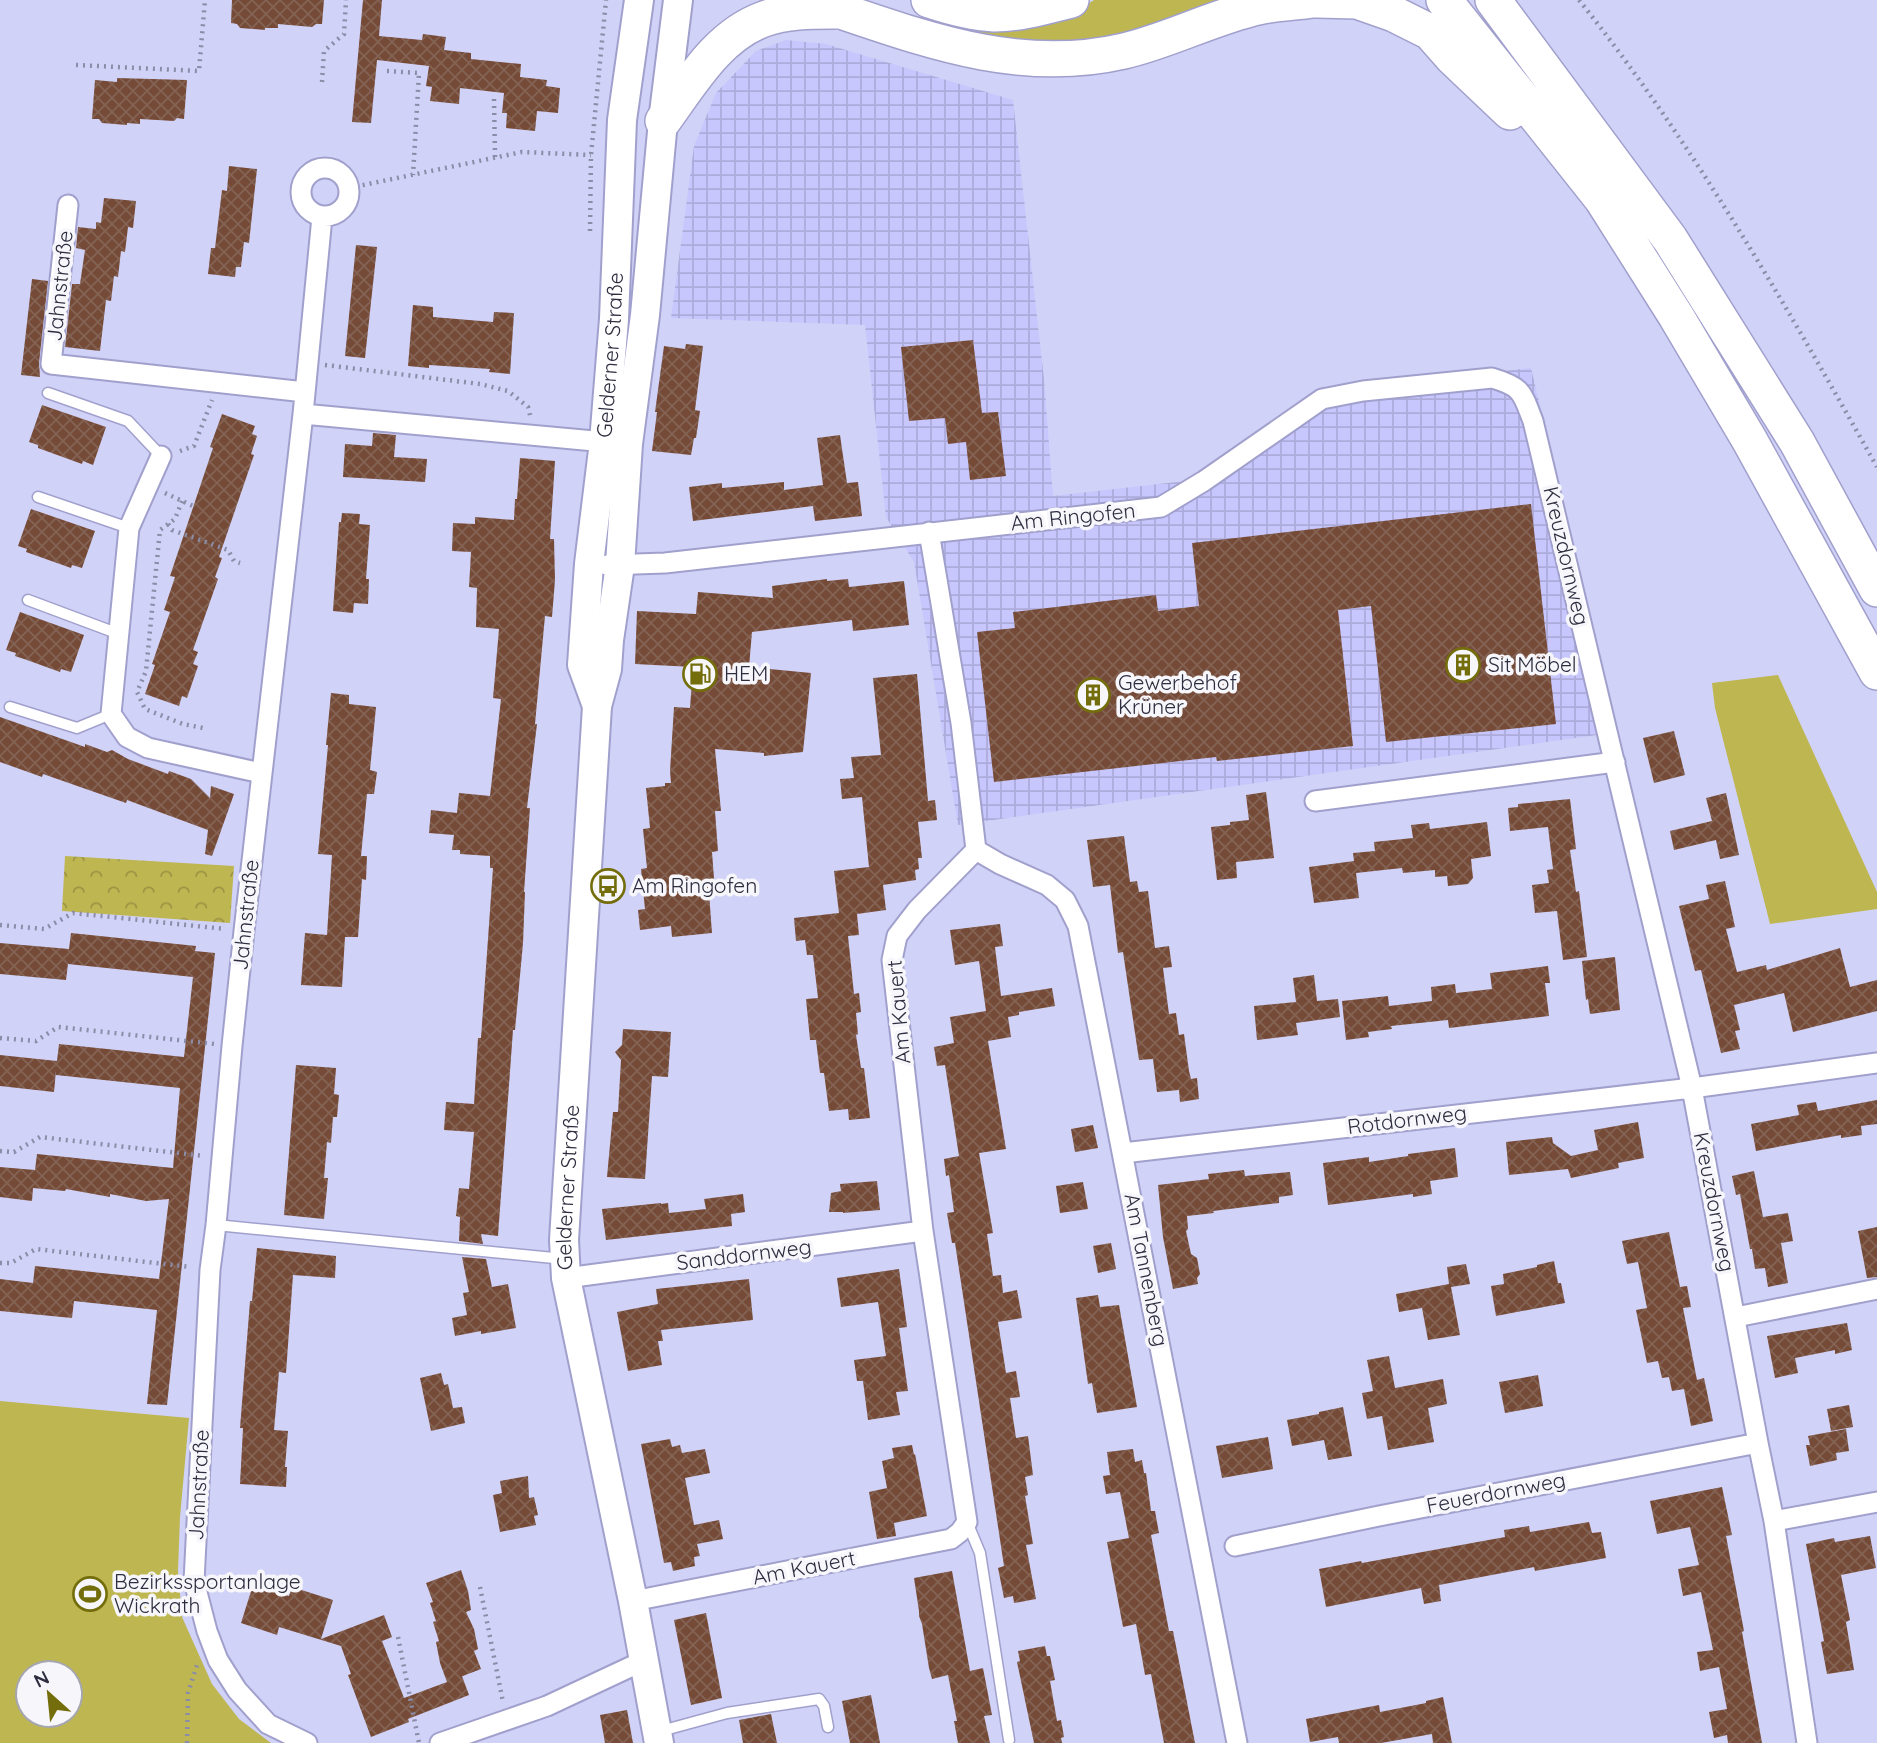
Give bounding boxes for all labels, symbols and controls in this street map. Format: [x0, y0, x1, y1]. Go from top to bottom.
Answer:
street label: Jahnstraße [40, 229, 78, 342]
street label: Gelderner Straße [590, 272, 628, 439]
street label: Kreuzdornweg [1538, 484, 1596, 628]
street label: Am Ringofen [1009, 497, 1137, 535]
building icon: Sit Möbel [1444, 646, 1482, 684]
place label: Sit Möbel [1488, 651, 1577, 677]
fuel station icon: HEM [681, 655, 719, 693]
place label: HEM [724, 660, 768, 686]
place label: Gewerbehof Krüner [1118, 669, 1237, 719]
building icon: Gewerbehof Krüner [1074, 676, 1112, 714]
street label: Jahnstraße [226, 858, 264, 971]
bus stop icon: Am Ringofen [589, 867, 627, 905]
place label: Am Ringofen [632, 872, 757, 898]
street label: Am Kauert [881, 959, 915, 1065]
street label: Rotdornweg [1346, 1099, 1468, 1139]
street label: Gelderner Straße [550, 1104, 584, 1271]
street label: Kreuzdornweg [1689, 1130, 1741, 1274]
street label: Am Tannenberg [1119, 1191, 1175, 1349]
street label: Sanddornweg [675, 1233, 813, 1275]
street label: Jahnstraße [182, 1429, 214, 1541]
street label: Feuerdornweg [1424, 1466, 1568, 1518]
street label: Am Kauert [750, 1544, 857, 1590]
place label: Bezirkssportanlage Wickrath [114, 1568, 301, 1618]
sports icon: Bezirkssportanlage Wickrath [71, 1575, 109, 1613]
north arrow [14, 1659, 84, 1729]
text: N [30, 1665, 53, 1693]

